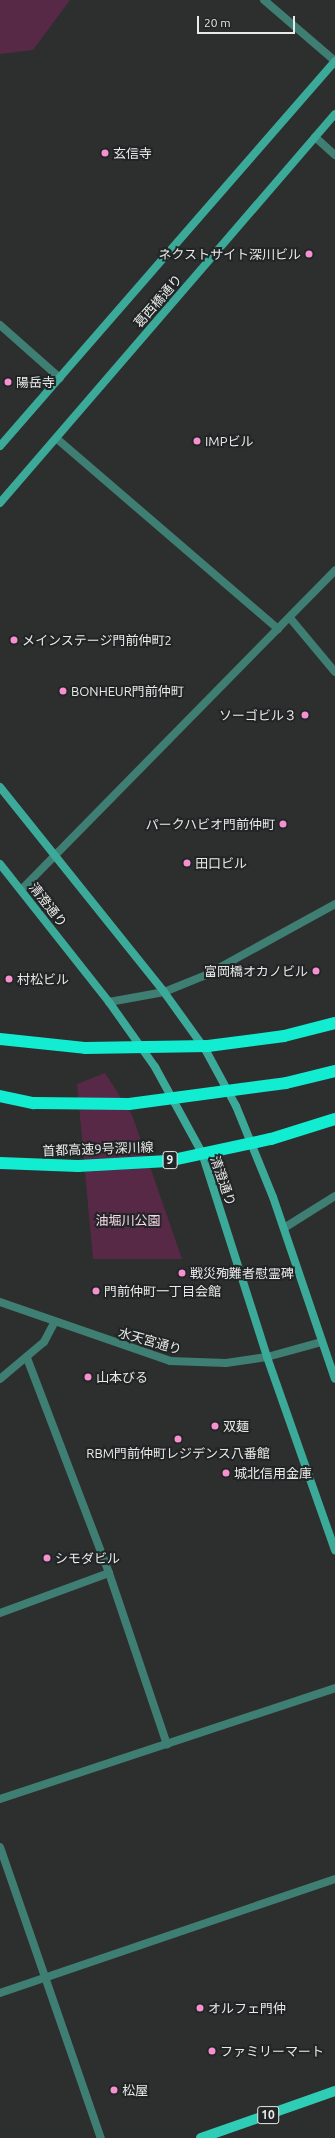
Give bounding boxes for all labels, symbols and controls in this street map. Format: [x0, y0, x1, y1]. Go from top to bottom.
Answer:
scale bar [199, 8, 297, 34]
text: 20 m [204, 16, 231, 29]
place label: 玄信寺 [113, 145, 152, 161]
marker: 玄信寺 [100, 148, 110, 158]
place label: ネクストサイト深川ビル [158, 246, 301, 262]
marker: ネクストサイト深川ビル [304, 249, 314, 259]
street label: 葛西橋通り [131, 271, 185, 331]
place label: 陽岳寺 [16, 374, 55, 390]
marker: 陽岳寺 [3, 377, 13, 387]
place label: IMPビル [205, 433, 253, 449]
marker: IMPビル [192, 436, 202, 446]
place label: メインステージ門前仲町2 [22, 632, 172, 648]
marker: メインステージ門前仲町2 [9, 635, 19, 645]
place label: BONHEUR門前仲町 [71, 683, 184, 699]
marker: BONHEUR門前仲町 [58, 686, 68, 696]
place label: ソーゴビル３ [219, 707, 297, 723]
marker: ソーゴビル３ [300, 710, 310, 720]
place label: パークハビオ門前仲町 [145, 816, 275, 832]
marker: パークハビオ門前仲町 [278, 819, 288, 829]
place label: 田口ビル [195, 855, 247, 871]
marker: 田口ビル [182, 858, 192, 868]
street label: 清澄通り [26, 880, 70, 930]
place label: 富岡橋オカノビル [204, 963, 308, 979]
marker: 富岡橋オカノビル [311, 966, 321, 976]
place label: 村松ビル [17, 971, 69, 987]
marker: 村松ビル [4, 974, 14, 984]
street label: 首都高速9号深川線 [42, 1139, 154, 1159]
road number: 9 [162, 1150, 178, 1170]
street label: 清澄通り [207, 1154, 239, 1208]
park label: 油堀川公園 [96, 1212, 160, 1228]
place label: 戦災殉難者慰霊碑 [190, 1265, 294, 1281]
marker: 戦災殉難者慰霊碑 [177, 1268, 187, 1278]
place label: 門前仲町一丁目会館 [104, 1283, 221, 1299]
marker: 門前仲町一丁目会館 [91, 1286, 101, 1296]
street label: 水天宮通り [117, 1325, 183, 1357]
place label: 山本びる [96, 1369, 148, 1385]
marker: 山本びる [83, 1372, 93, 1382]
place label: 双麺 [223, 1418, 249, 1434]
marker: 双麺 [210, 1421, 220, 1431]
marker: RBM門前仲町レジデンス八番館 [173, 1434, 183, 1444]
place label: RBM門前仲町レジデンス八番館 [86, 1445, 270, 1461]
place label: 城北信用金庫 [234, 1465, 312, 1481]
marker: 城北信用金庫 [221, 1468, 231, 1478]
place label: シモダビル [55, 1550, 120, 1566]
marker: シモダビル [42, 1553, 52, 1563]
place label: オルフェ門仲 [208, 2000, 286, 2016]
marker: オルフェ門仲 [195, 2003, 205, 2013]
place label: ファミリーマート [220, 2043, 324, 2059]
marker: ファミリーマート [207, 2046, 217, 2056]
place label: 松屋 [122, 2082, 148, 2098]
marker: 松屋 [109, 2085, 119, 2095]
road number: 10 [257, 2105, 279, 2125]

